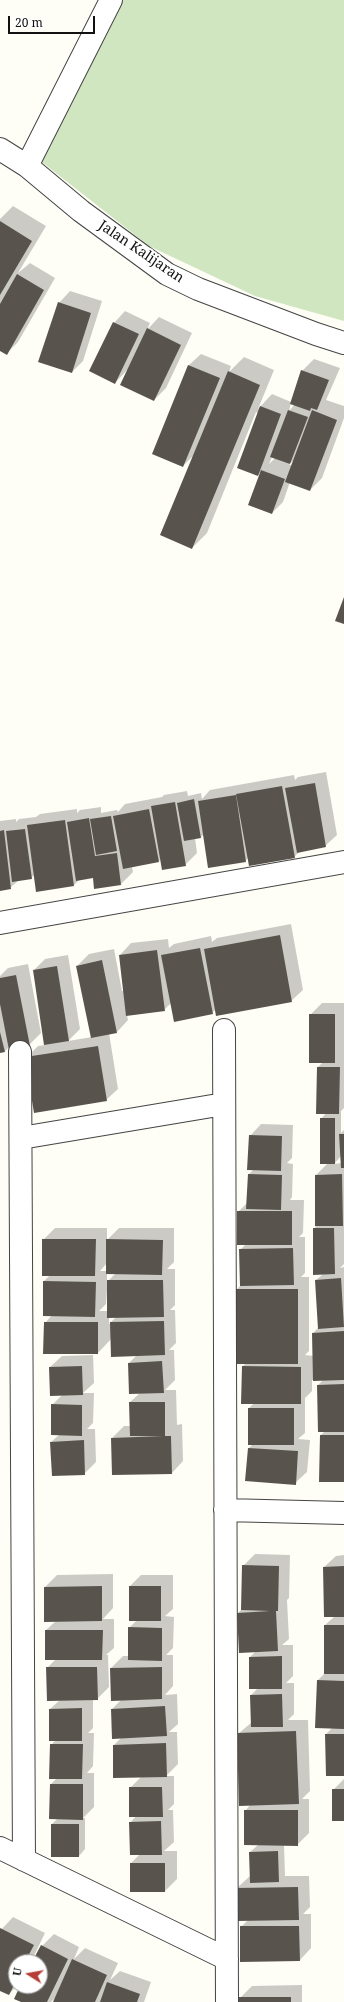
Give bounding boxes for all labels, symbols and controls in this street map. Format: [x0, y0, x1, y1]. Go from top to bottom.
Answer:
scale bar [10, 8, 97, 34]
text: 20 m [15, 14, 43, 31]
street label: Jalan Kalijaran [95, 217, 187, 287]
north arrow [8, 1954, 48, 1994]
text: U [9, 1966, 25, 1977]

